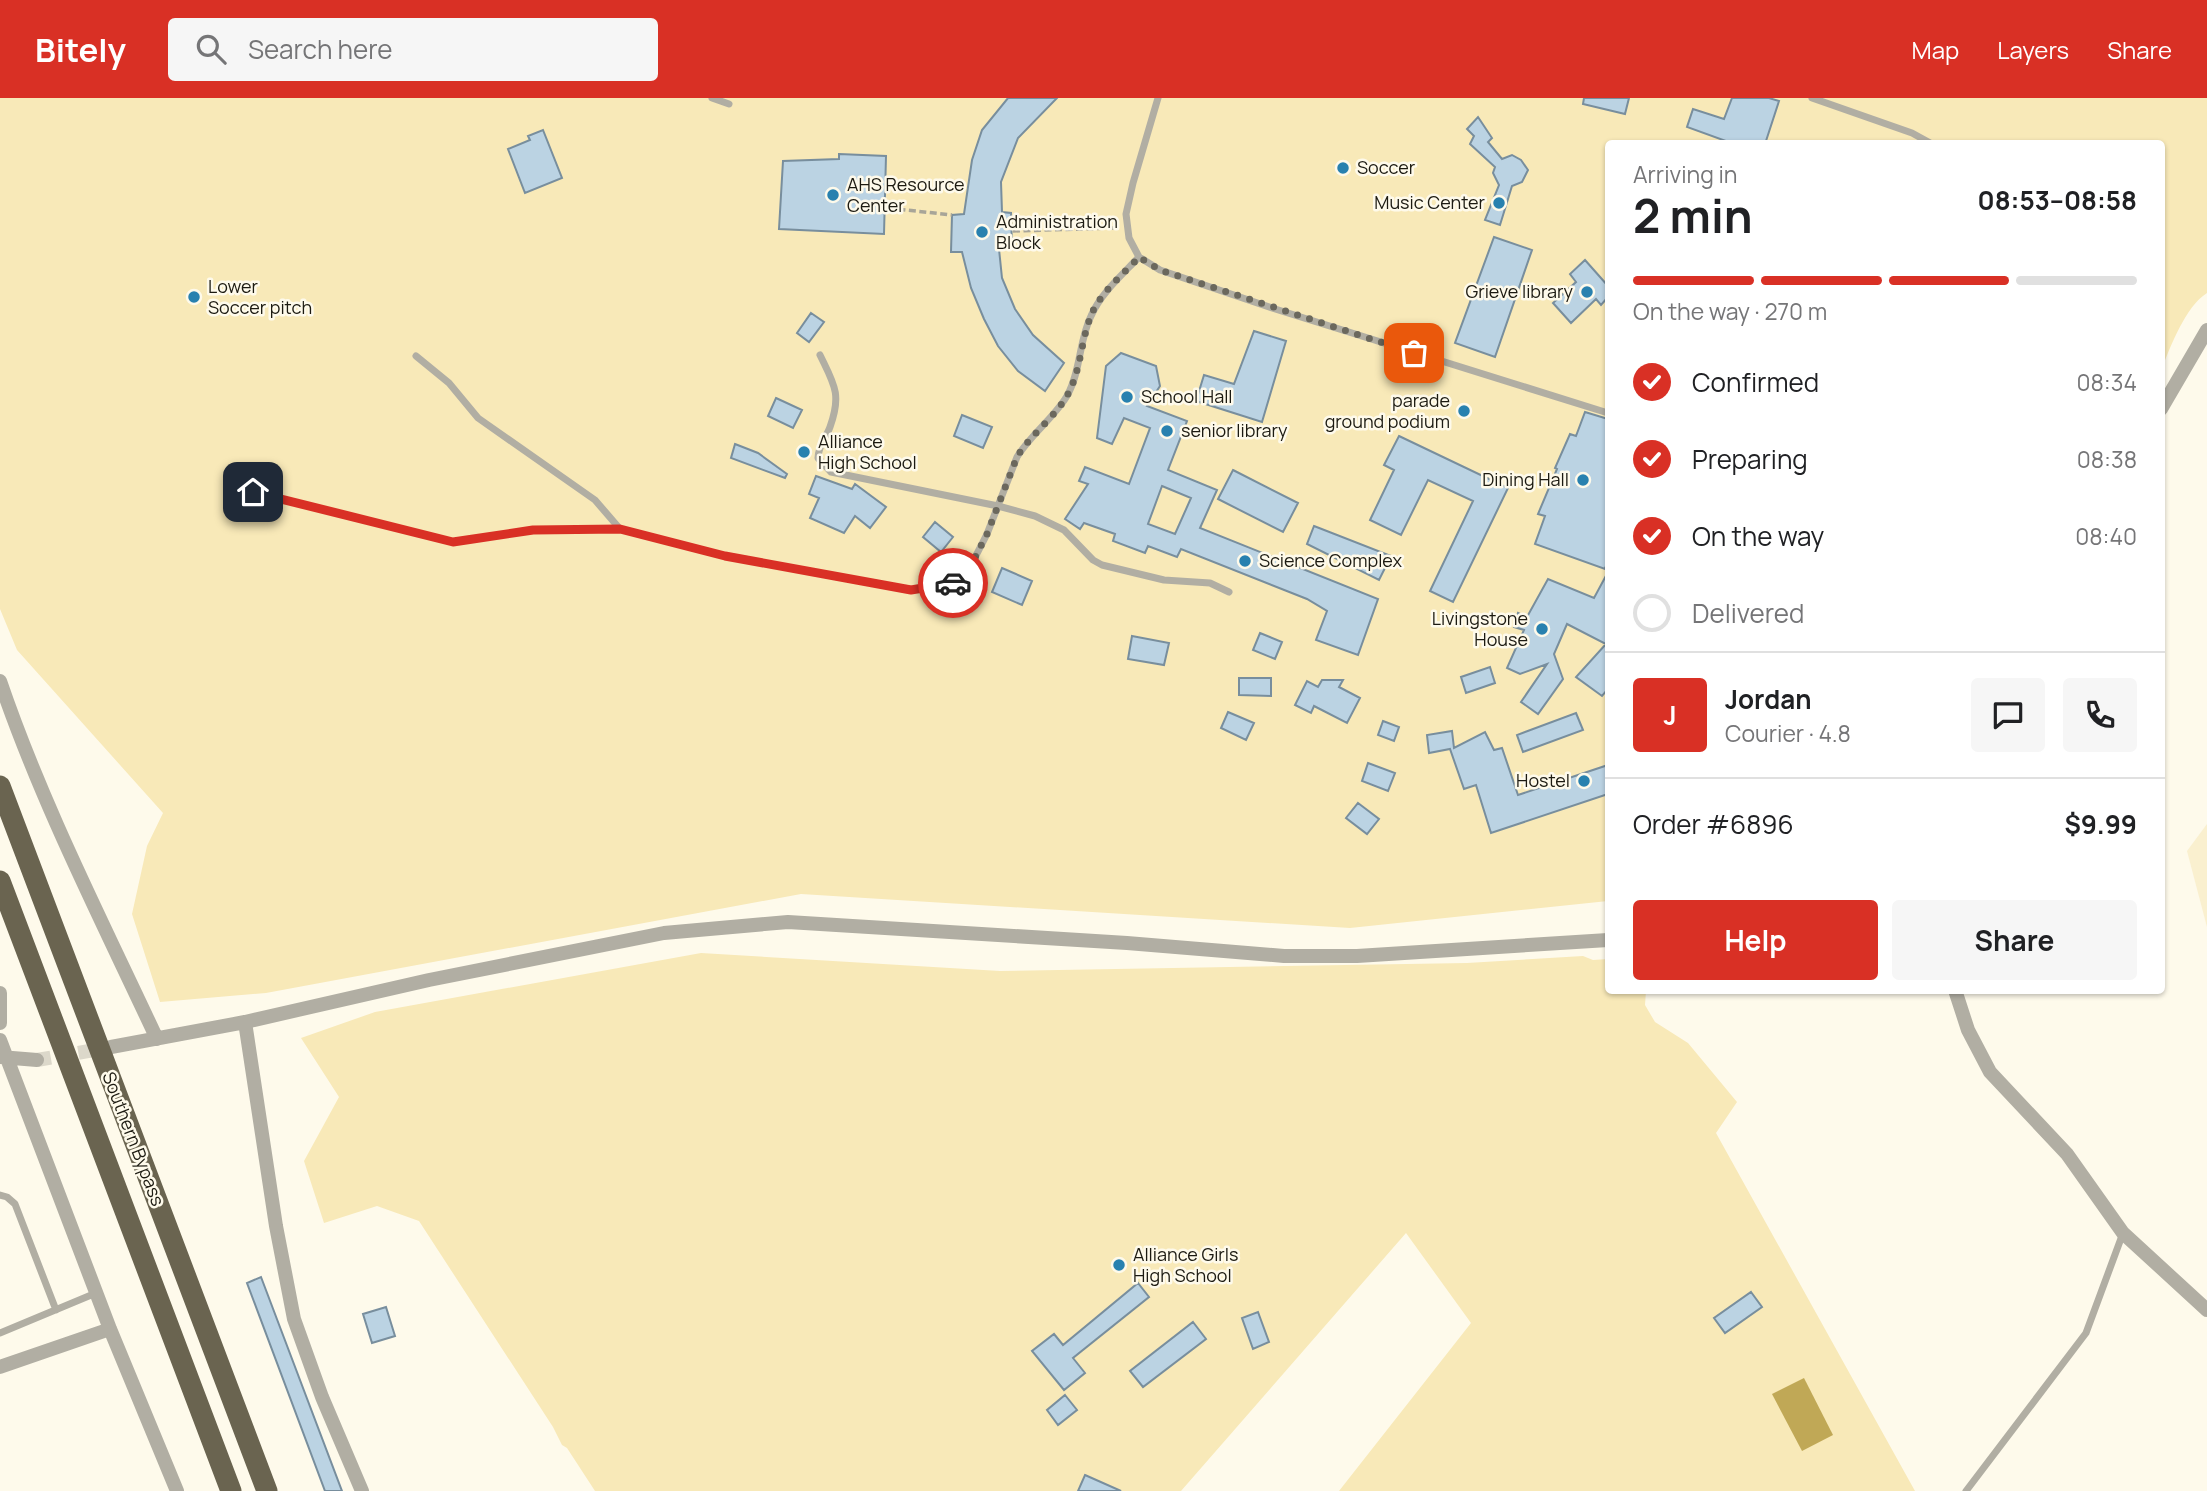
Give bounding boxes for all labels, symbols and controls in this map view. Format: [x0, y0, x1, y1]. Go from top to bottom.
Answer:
search box [168, 18, 658, 81]
text: Bitely [35, 27, 126, 72]
icon: search [192, 30, 230, 68]
text: Search here [248, 31, 393, 67]
text: Map [1912, 33, 1959, 66]
text: Layers [1997, 33, 2069, 66]
text: Share [2107, 33, 2172, 66]
place label: Soccer [1357, 155, 1416, 179]
text: Arriving in [1633, 158, 1738, 190]
marker: Soccer [1335, 160, 1351, 176]
place label: AHS Resource Center [847, 172, 965, 217]
text: 08:53–08:58 [1978, 182, 2137, 218]
text: 2 min [1633, 184, 1753, 247]
marker: AHS Resource Center [825, 187, 841, 203]
place label: Music Center [1374, 190, 1485, 214]
marker: Music Center [1491, 195, 1507, 211]
place label: Administration Block [996, 209, 1118, 254]
marker: Administration Block [974, 224, 990, 240]
place label: Lower Soccer pitch [208, 274, 312, 319]
place label: Grieve library [1465, 279, 1573, 303]
marker: Grieve library [1579, 284, 1595, 300]
marker: Lower Soccer pitch [186, 289, 202, 305]
text: On the way · 270 m [1633, 295, 1827, 327]
pin [1384, 323, 1444, 383]
icon: bag [1395, 334, 1433, 372]
icon: check [1633, 363, 1671, 401]
text: Confirmed [1692, 364, 1819, 400]
text: 08:34 [2076, 366, 2137, 398]
place label: School Hall [1141, 384, 1233, 408]
place label: parade ground podium [1325, 388, 1450, 433]
marker: School Hall [1119, 389, 1135, 405]
marker: parade ground podium [1456, 403, 1472, 419]
place label: senior library [1181, 418, 1288, 442]
marker: senior library [1159, 423, 1175, 439]
place label: Alliance High School [818, 429, 917, 474]
icon: check [1633, 440, 1671, 478]
text: Preparing [1692, 441, 1808, 477]
text: 08:38 [2077, 443, 2137, 475]
marker: Alliance High School [796, 444, 812, 460]
pin [223, 462, 283, 522]
place label: Dining Hall [1482, 467, 1569, 491]
marker: Dining Hall [1575, 472, 1591, 488]
icon: home [234, 473, 272, 511]
icon: check [1633, 517, 1671, 555]
text: On the way [1692, 518, 1824, 554]
text: 08:40 [2075, 520, 2137, 552]
courier [918, 548, 988, 618]
place label: Science Complex [1259, 548, 1403, 572]
marker: Science Complex [1237, 553, 1253, 569]
icon: car [934, 564, 972, 602]
text: Delivered [1692, 595, 1804, 631]
place label: Livingstone House [1432, 606, 1528, 651]
marker: Livingstone House [1534, 621, 1550, 637]
button: chat [1971, 678, 2045, 752]
button: phone [2063, 678, 2137, 752]
text: Jordan [1725, 681, 1811, 717]
text: J [1663, 697, 1677, 733]
text: Courier · 4.8 [1725, 717, 1851, 749]
place label: Hostel [1516, 768, 1570, 792]
marker: Hostel [1576, 773, 1592, 789]
text: Order #6896 [1633, 806, 1794, 842]
text: $9.99 [2064, 806, 2137, 842]
button: Help [1633, 900, 1878, 980]
button: Share [1892, 900, 2137, 980]
street label: Southern Bypass [97, 1068, 171, 1209]
place label: Alliance Girls High School [1133, 1242, 1239, 1287]
marker: Alliance Girls High School [1111, 1257, 1127, 1273]

